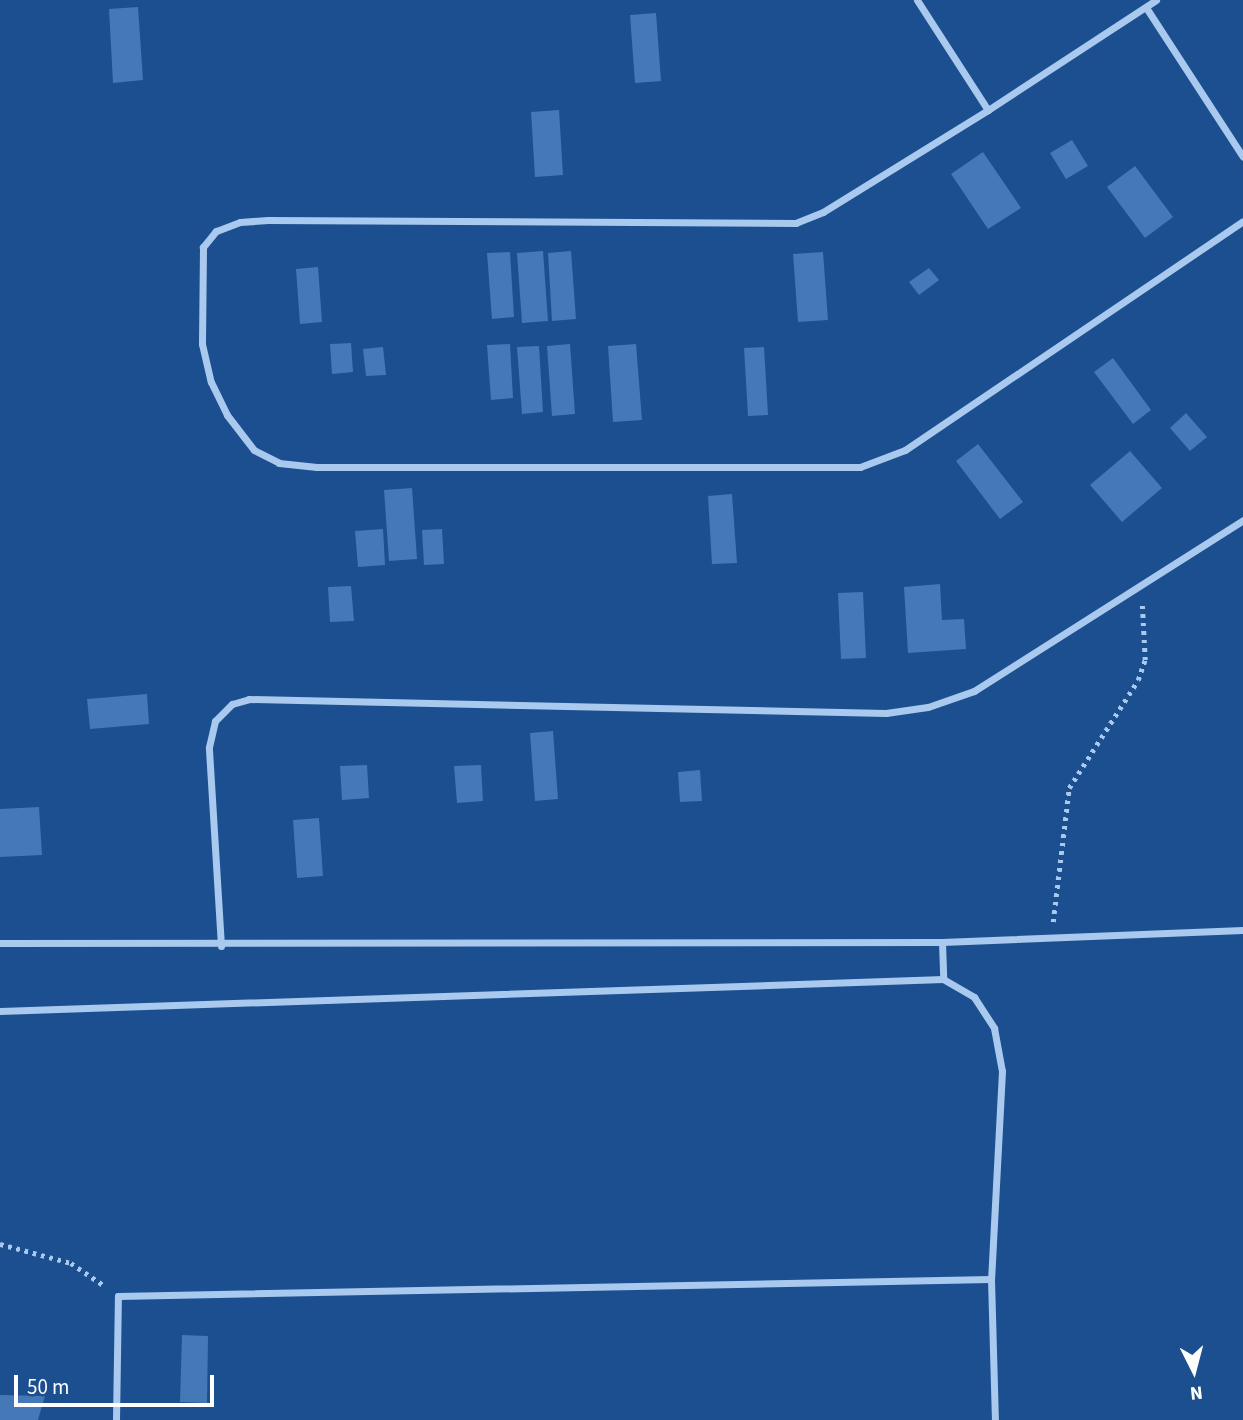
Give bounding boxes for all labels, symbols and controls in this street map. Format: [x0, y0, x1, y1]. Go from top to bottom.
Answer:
north arrow [1159, 1336, 1229, 1406]
scale bar [18, 1360, 217, 1404]
text: 50 m [27, 1372, 69, 1402]
text: N [1189, 1378, 1204, 1406]

